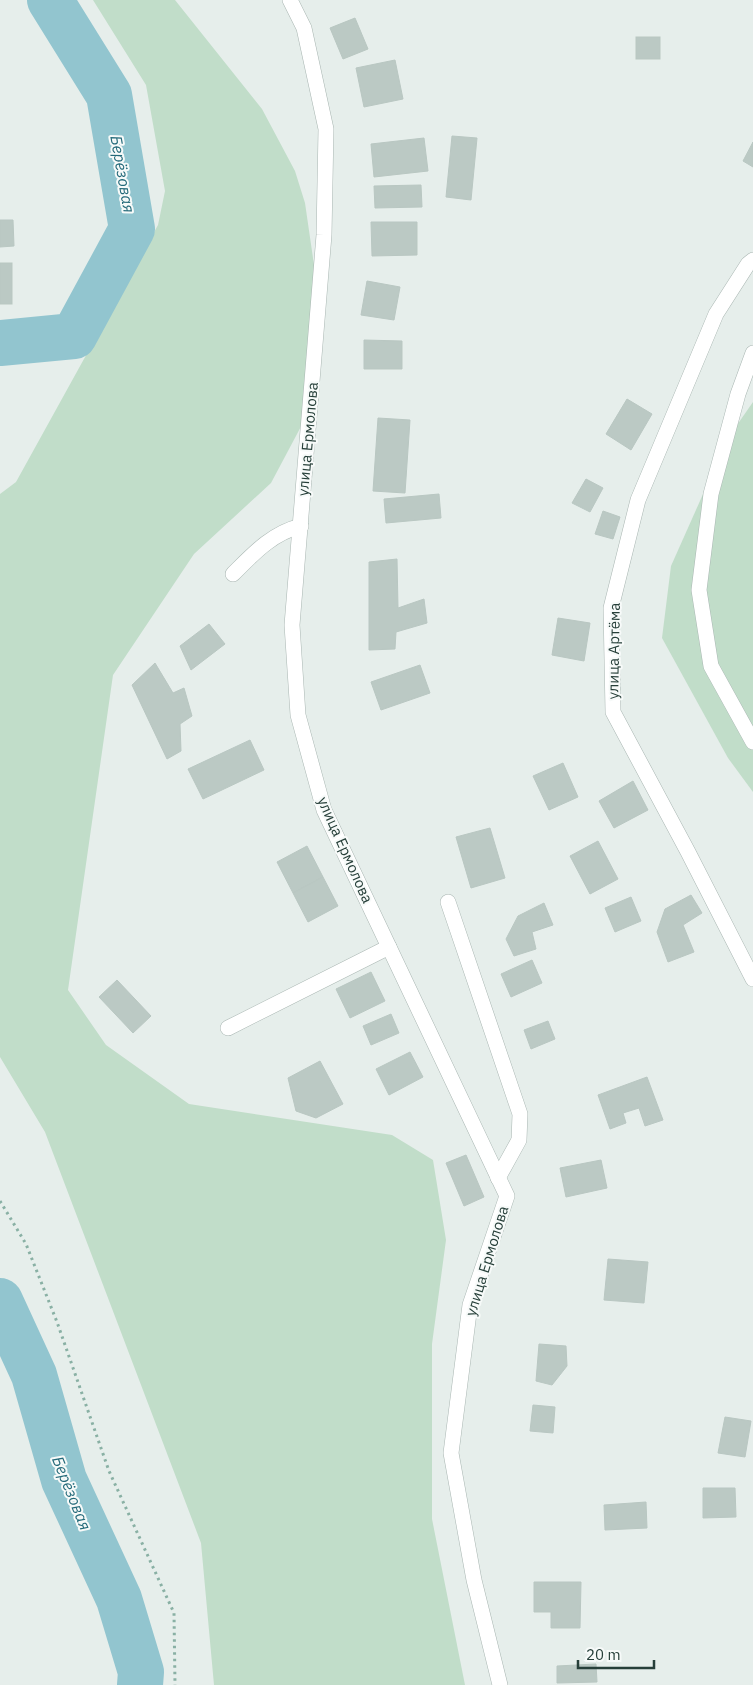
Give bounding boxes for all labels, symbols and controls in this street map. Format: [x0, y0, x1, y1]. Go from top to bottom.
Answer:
water label: Берёзовая [106, 134, 140, 214]
street label: улица Ермолова [293, 381, 322, 497]
street label: улица Артёма [603, 602, 624, 700]
street label: улица Ермолова [313, 794, 377, 906]
street label: улица Ермолова [461, 1203, 512, 1318]
water label: Берёзовая [48, 1453, 96, 1533]
scale bar [578, 1638, 654, 1670]
text: 20 m [586, 1645, 621, 1664]

